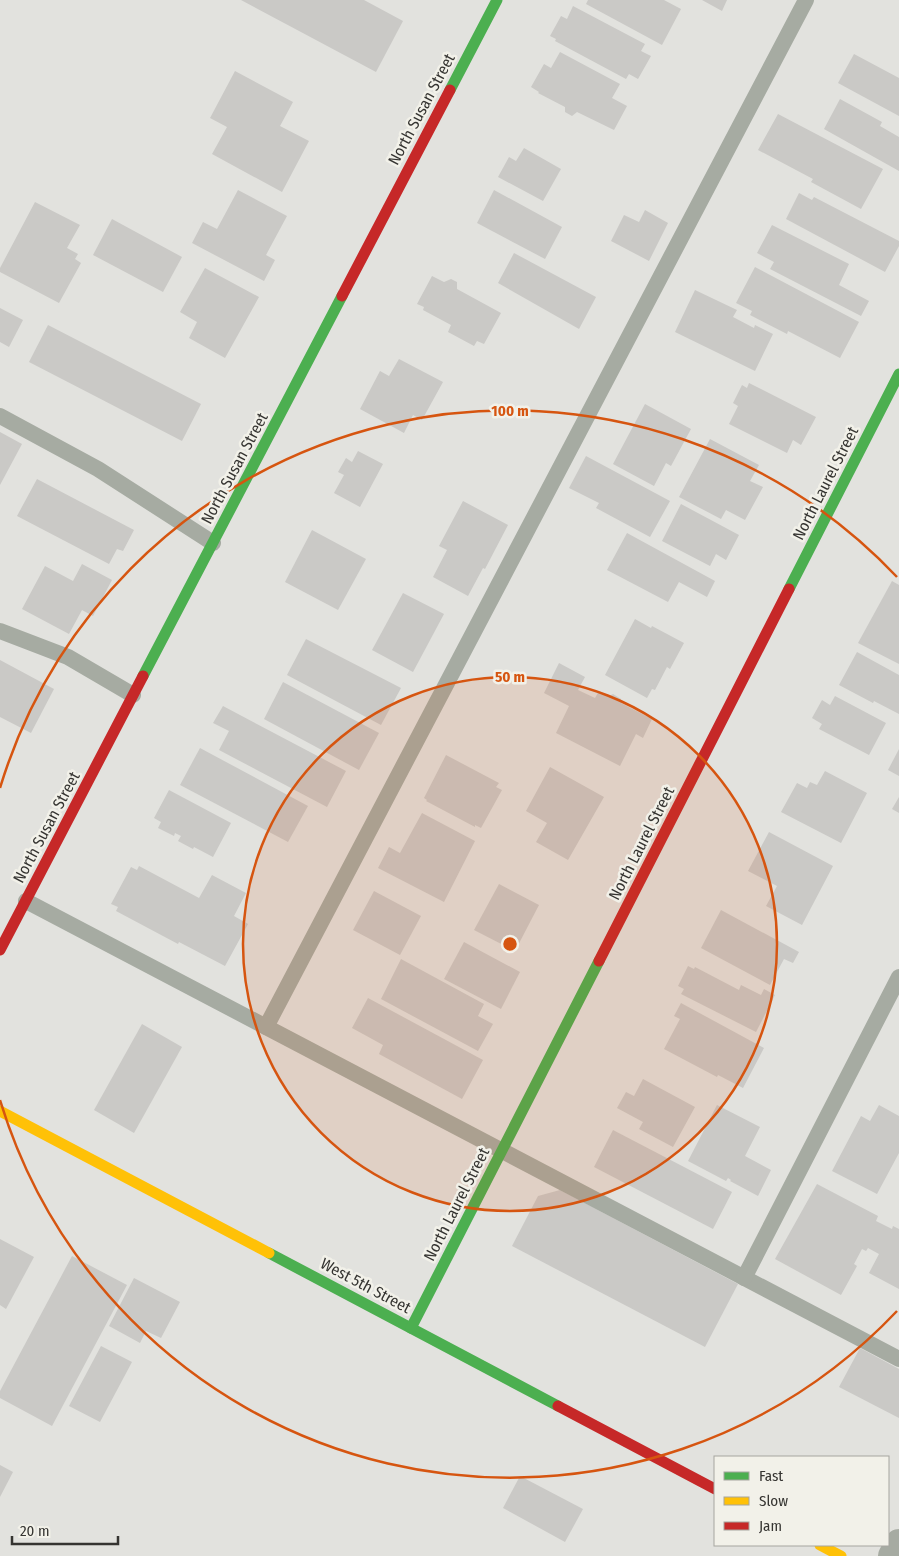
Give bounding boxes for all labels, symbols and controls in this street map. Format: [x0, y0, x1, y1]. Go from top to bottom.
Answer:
street label: North Susan Street [384, 50, 459, 168]
text: 100 m [491, 402, 529, 420]
street label: North Susan Street [197, 409, 272, 527]
street label: North Laurel Street [789, 423, 863, 543]
text: 50 m [495, 668, 525, 686]
street label: North Susan Street [9, 768, 84, 886]
street label: North Laurel Street [605, 783, 679, 903]
centre of rings [501, 935, 519, 953]
street label: North Laurel Street [420, 1144, 494, 1264]
street label: West 5th Street [317, 1254, 415, 1318]
legend [714, 1456, 889, 1546]
text: Fast [759, 1467, 783, 1485]
text: Slow [759, 1492, 788, 1510]
scale bar [12, 1514, 119, 1546]
text: Jam [759, 1517, 782, 1535]
text: 20 m [20, 1522, 50, 1540]

